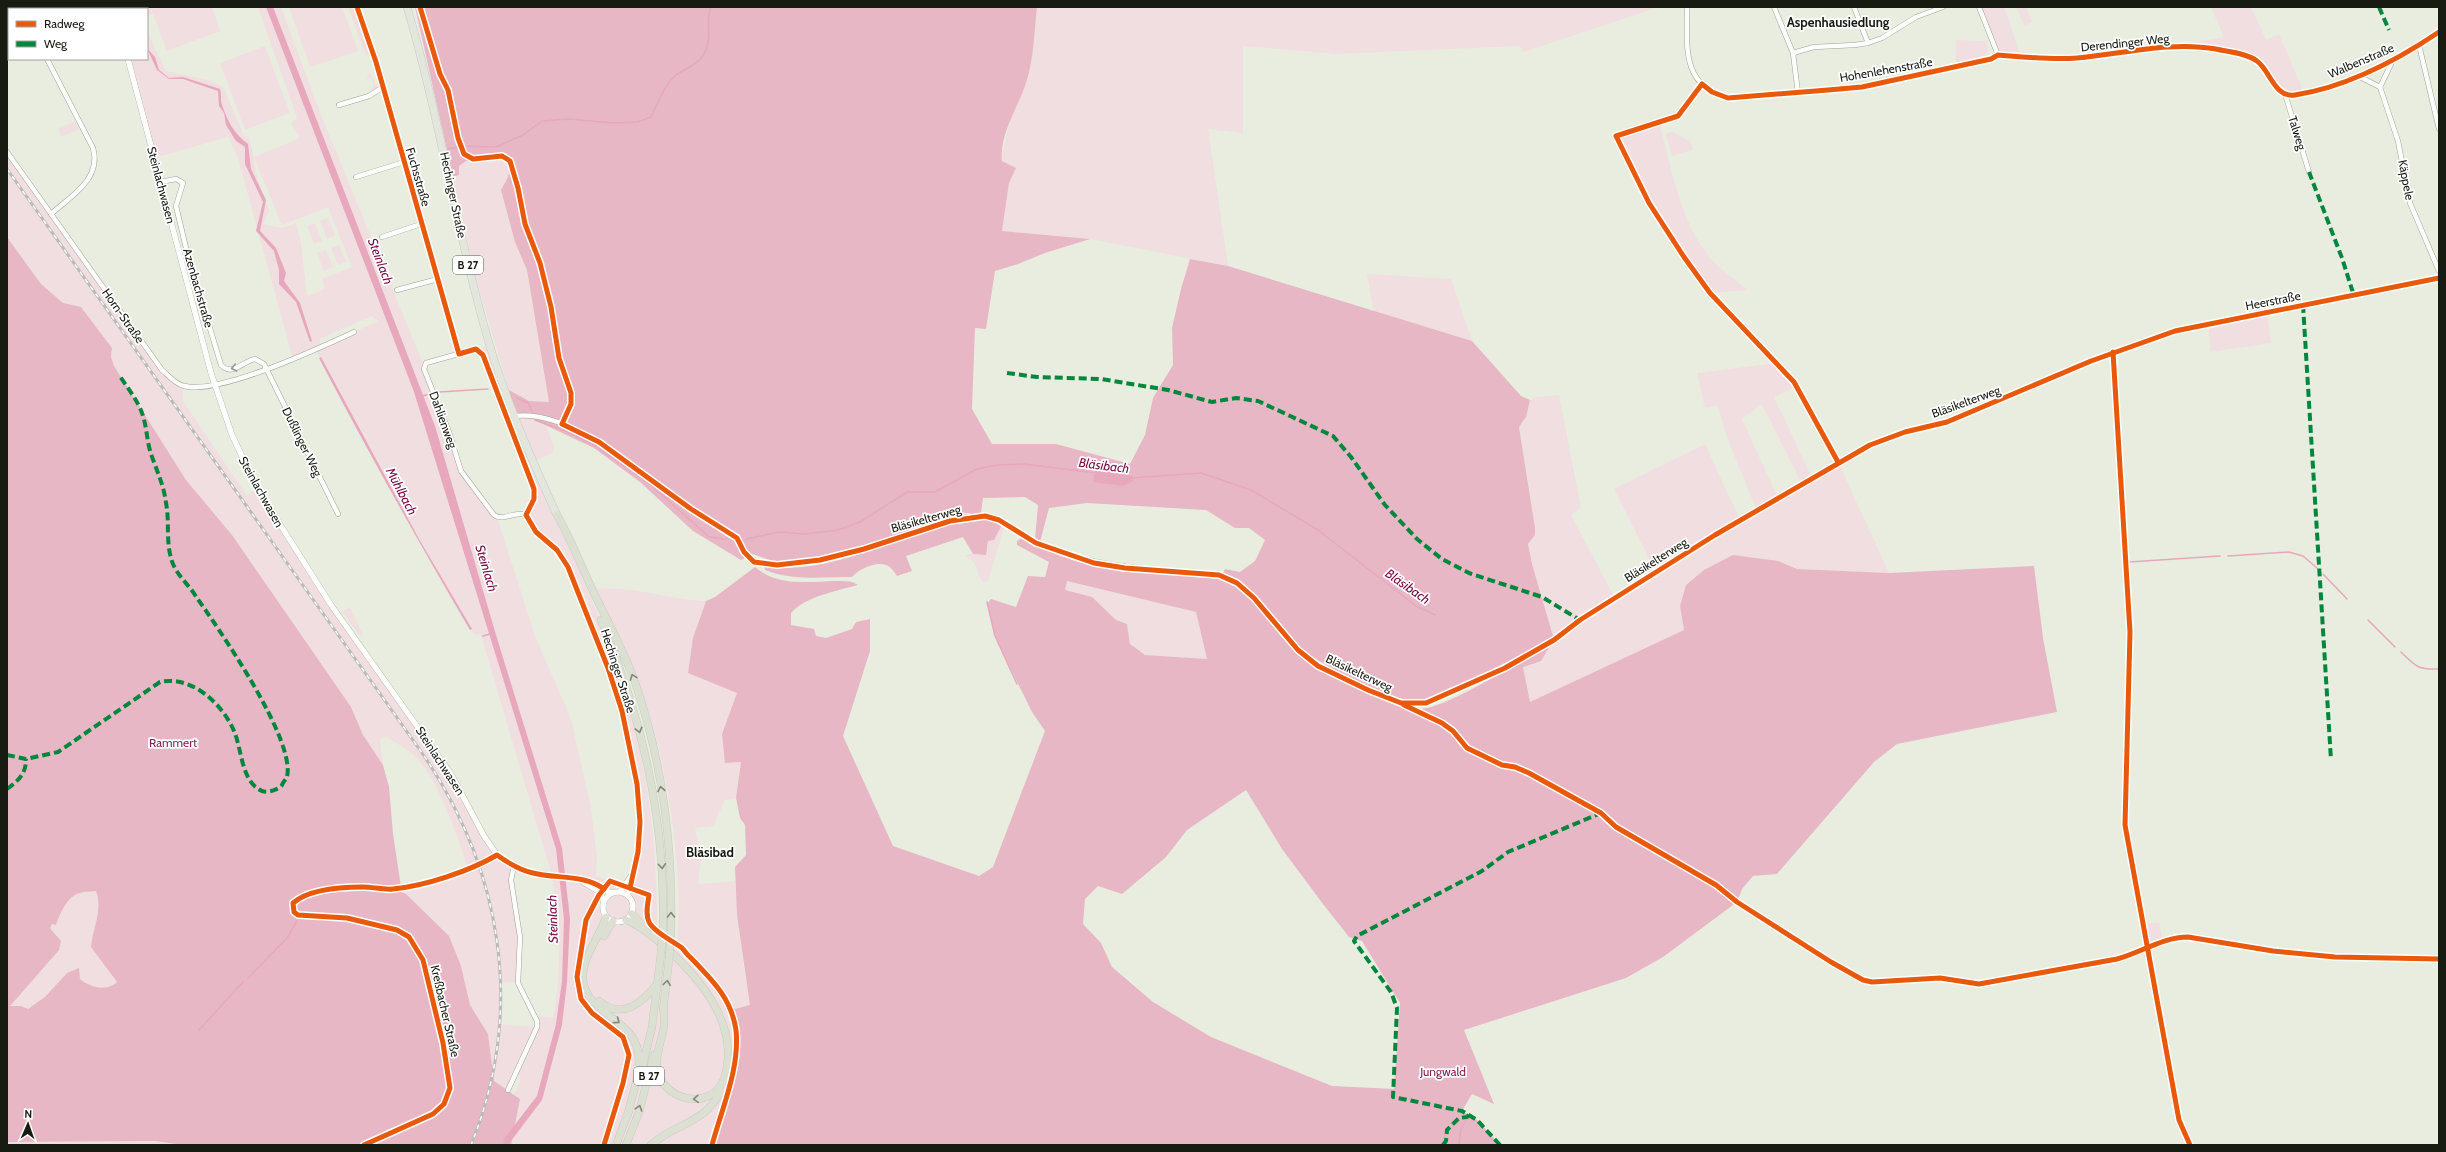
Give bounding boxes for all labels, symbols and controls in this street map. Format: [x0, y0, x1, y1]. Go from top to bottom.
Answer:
legend [8, 8, 148, 60]
district label: Aspenhausiedlung [1787, 14, 1890, 30]
text: Radweg [44, 16, 85, 31]
street label: Derendinger Weg [2080, 30, 2171, 55]
text: Weg [44, 36, 68, 51]
street label: Walbenstraße [2325, 40, 2396, 81]
street label: Hohenlehenstraße [1838, 54, 1934, 85]
street label: Talweg [2285, 114, 2310, 153]
street label: Steinlachwasen [144, 145, 179, 225]
street label: Fuchsstraße [403, 146, 434, 208]
street label: Hechinger Straße [437, 150, 470, 239]
street label: Käppele [2395, 158, 2418, 201]
water label: Steinlach [365, 236, 397, 286]
street label: Azenbachstraße [180, 247, 217, 329]
road number: B 27 [453, 256, 483, 274]
street label: Horn-Straße [99, 285, 148, 346]
street label: Heerstraße [2244, 288, 2302, 313]
one-way arrow [231, 363, 238, 371]
street label: Bläsikelterweg [1929, 382, 2003, 421]
street label: Dahlienweg [426, 389, 461, 451]
street label: Dußlinger Weg [279, 405, 326, 480]
street label: Steinlachwasen [236, 454, 287, 530]
water label: Bläsibach [1078, 454, 1130, 476]
water label: Mühlbach [382, 464, 421, 517]
street label: Bläsikelterweg [889, 501, 963, 536]
street label: Bläsikelterweg [1621, 534, 1691, 585]
water label: Steinlach [472, 543, 502, 593]
water label: Bläsibach [1383, 565, 1433, 607]
street label: Hechinger Straße [598, 627, 639, 715]
street label: Bläsikelterweg [1323, 651, 1396, 695]
one-way arrow [629, 674, 637, 681]
street label: Steinlachwasen [413, 724, 468, 798]
one-way arrow [634, 726, 643, 733]
park label: Rammert [149, 735, 197, 750]
one-way arrow [657, 786, 666, 792]
district label: Bläsibad [686, 844, 734, 860]
one-way arrow [658, 863, 666, 869]
water label: Steinlach [543, 895, 561, 943]
one-way arrow [667, 912, 675, 918]
street label: Kreßbacher Straße [428, 963, 463, 1058]
one-way arrow [662, 980, 671, 986]
one-way arrow [613, 1017, 620, 1024]
park label: Jungwald [1419, 1064, 1466, 1079]
road number: B 27 [634, 1067, 664, 1085]
one-way arrow [693, 1094, 699, 1103]
north arrow [8, 1104, 48, 1144]
one-way arrow [635, 1105, 643, 1112]
text: N [24, 1107, 32, 1121]

